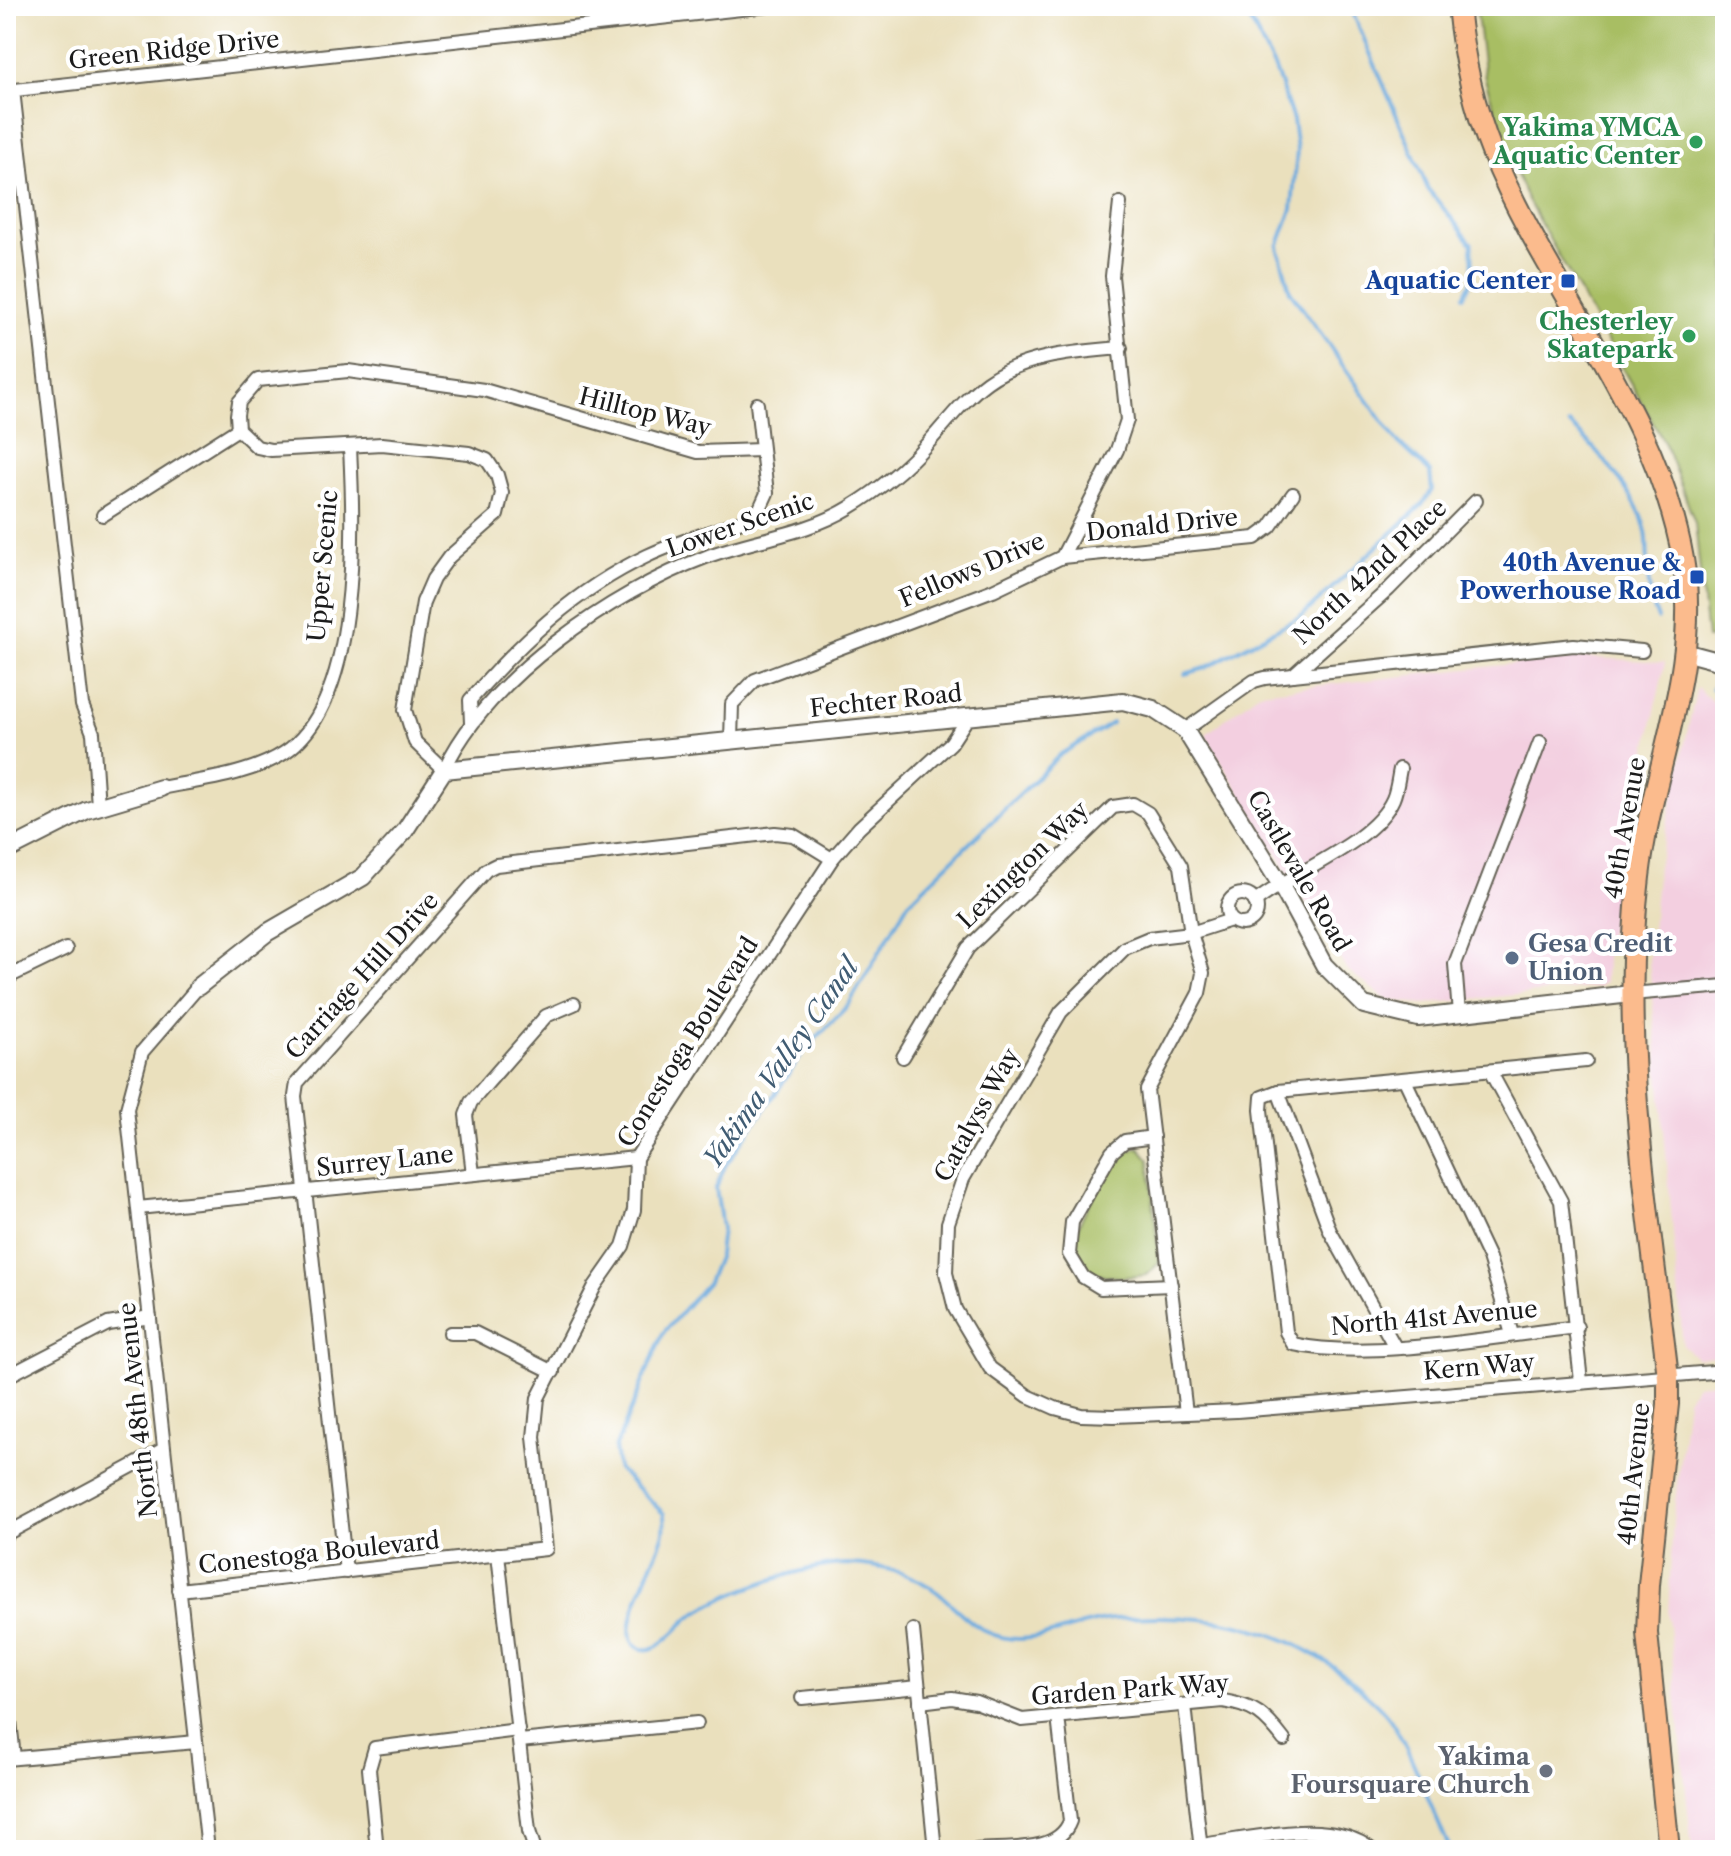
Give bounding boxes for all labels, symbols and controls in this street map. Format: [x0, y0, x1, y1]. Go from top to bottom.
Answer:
street label: Green Ridge Drive [67, 24, 281, 75]
place label: Yakima YMCA Aquatic Center [1492, 113, 1681, 170]
marker: Yakima YMCA Aquatic Center [1687, 133, 1705, 151]
place label: Aquatic Center [1364, 266, 1552, 295]
marker: Aquatic Center [1559, 272, 1577, 290]
place label: Chesterley Skatepark [1539, 307, 1674, 364]
marker: Chesterley Skatepark [1680, 327, 1698, 345]
street label: Hilltop Way [576, 381, 715, 442]
street label: Lower Scenic [662, 486, 817, 563]
street label: Upper Scenic [301, 489, 344, 643]
street label: North 42nd Place [1287, 493, 1452, 650]
street label: Donald Drive [1085, 502, 1239, 547]
street label: Fellows Drive [895, 526, 1049, 613]
place label: 40th Avenue & Powerhouse Road [1459, 548, 1681, 605]
marker: 40th Avenue & Powerhouse Road [1688, 568, 1706, 586]
street label: Fechter Road [808, 678, 964, 723]
street label: 40th Avenue [1598, 755, 1651, 901]
street label: Castlevale Road [1242, 785, 1358, 957]
street label: Lexington Way [951, 795, 1094, 934]
street label: Carriage Hill Drive [279, 886, 444, 1065]
place label: Gesa Credit Union [1528, 929, 1673, 986]
street label: Conestoga Boulevard [611, 931, 764, 1152]
marker: Gesa Credit Union [1503, 949, 1521, 967]
water label: Yakima Valley Canal [696, 950, 867, 1174]
street label: Catalyss Way [928, 1042, 1025, 1187]
street label: Surrey Lane [315, 1139, 455, 1182]
street label: North 41st Avenue [1329, 1294, 1539, 1341]
street label: North 48th Avenue [112, 1301, 163, 1519]
street label: Kern Way [1422, 1347, 1536, 1386]
street label: 40th Avenue [1612, 1401, 1655, 1547]
street label: Conestoga Boulevard [197, 1525, 441, 1580]
street label: Garden Park Way [1030, 1668, 1230, 1711]
place label: Yakima Foursquare Church [1291, 1742, 1531, 1799]
marker: Yakima Foursquare Church [1537, 1762, 1555, 1780]

